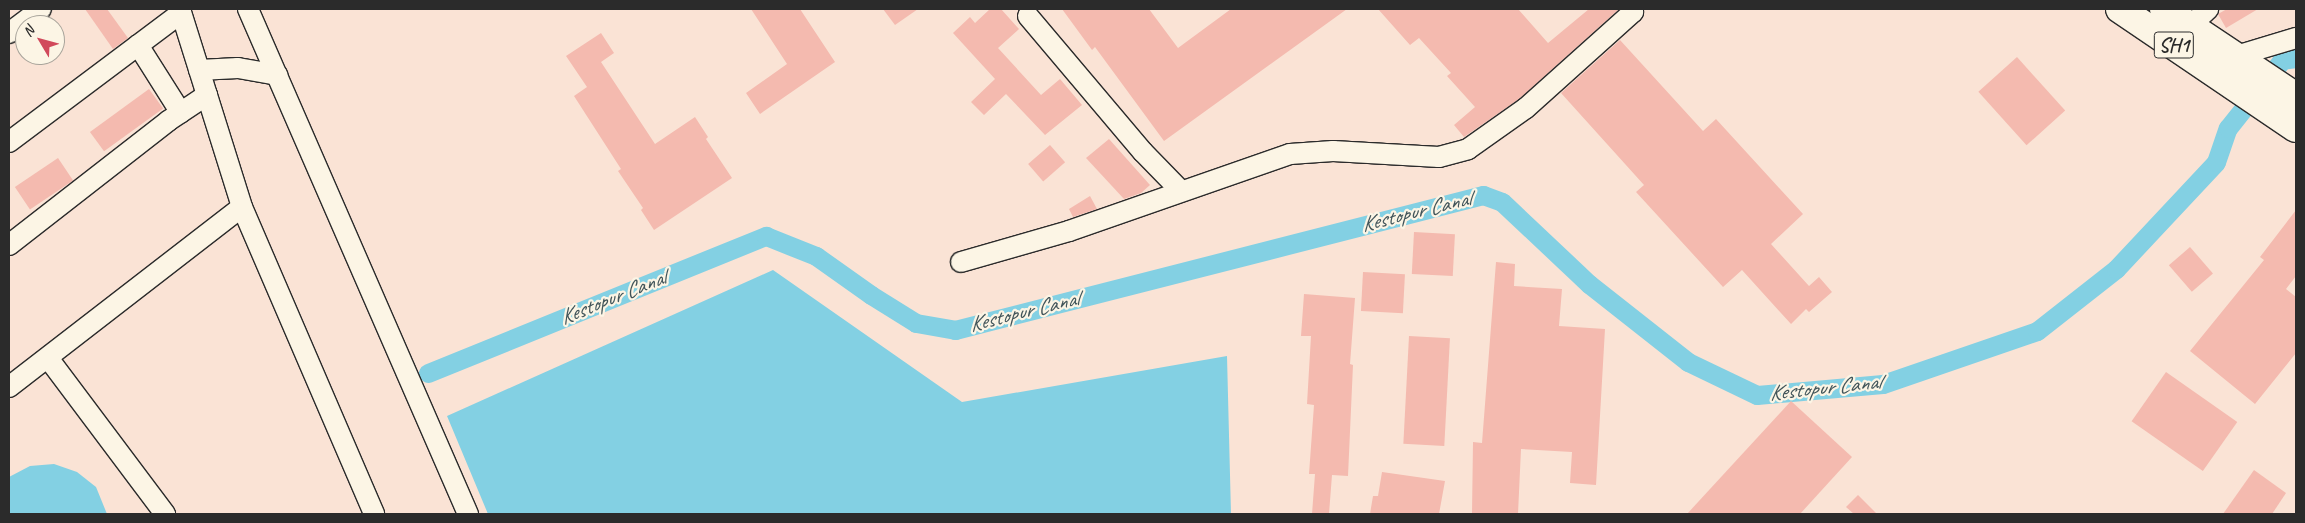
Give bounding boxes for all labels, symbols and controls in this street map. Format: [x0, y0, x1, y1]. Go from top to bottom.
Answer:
north arrow [15, 15, 65, 65]
text: N [19, 23, 38, 40]
road number: SH1 [2153, 28, 2195, 62]
water label: Kestopur Canal [1359, 186, 1473, 238]
water label: Kestopur Canal [556, 265, 670, 331]
water label: Kestopur Canal [967, 286, 1081, 338]
water label: Kestopur Canal [1768, 369, 1882, 407]

